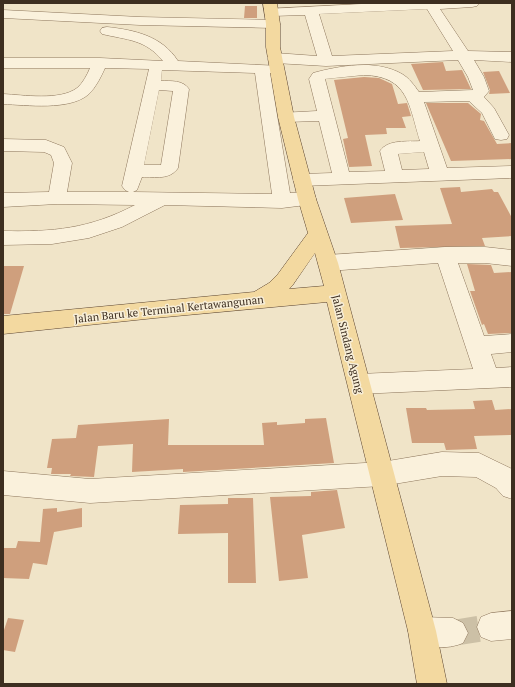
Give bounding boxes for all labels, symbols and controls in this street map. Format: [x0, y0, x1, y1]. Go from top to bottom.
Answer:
street label: Jalan Baru ke Terminal Kertawangunan [74, 292, 265, 326]
street label: Jalan Sindang Agung [329, 293, 367, 395]

